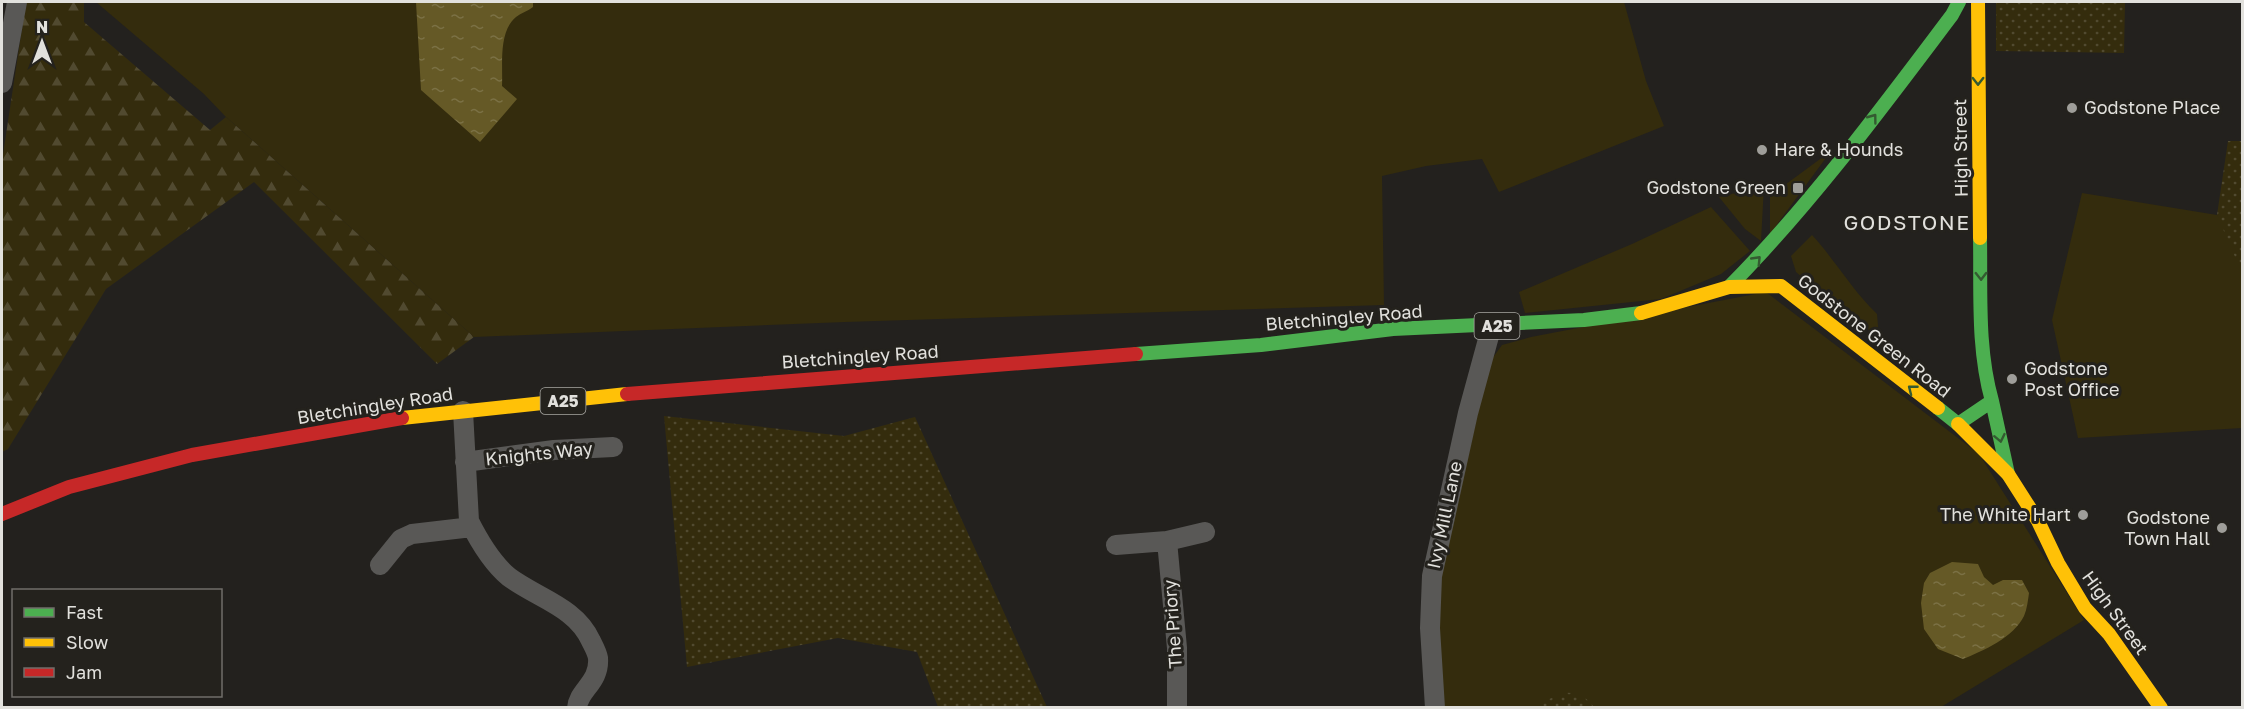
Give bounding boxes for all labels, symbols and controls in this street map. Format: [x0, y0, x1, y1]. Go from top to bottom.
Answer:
north arrow [12, 12, 72, 72]
text: N [36, 17, 48, 37]
one-way arrow [1972, 76, 1984, 85]
place label: Godstone Place [2084, 96, 2220, 118]
street label: High Street [1948, 99, 1972, 197]
marker: Godstone Place [2065, 101, 2079, 115]
one-way arrow [1866, 114, 1877, 125]
place label: Hare & Hounds [1774, 138, 1903, 160]
marker: Hare & Hounds [1755, 143, 1769, 157]
place label: Godstone Green [1646, 176, 1786, 198]
marker: Godstone Green [1791, 181, 1805, 195]
district label: GODSTONE [1843, 209, 1971, 235]
one-way arrow [1750, 256, 1761, 266]
street label: Godstone Green Road [1794, 269, 1956, 402]
one-way arrow [1975, 271, 1987, 280]
street label: Bletchingley Road [1265, 299, 1423, 335]
road number: A25 [1474, 313, 1520, 339]
street label: Bletchingley Road [781, 340, 939, 372]
place label: Godstone Post Office [2024, 357, 2119, 400]
marker: Godstone Post Office [2005, 372, 2019, 386]
street label: Bletchingley Road [295, 382, 454, 428]
one-way arrow [1908, 385, 1919, 396]
road number: A25 [540, 388, 586, 414]
one-way arrow [1993, 432, 2006, 442]
street label: Knights Way [484, 436, 594, 470]
street label: Ivy Mill Lane [1422, 459, 1466, 571]
place label: The White Hart [1940, 503, 2071, 525]
place label: Godstone Town Hall [2124, 506, 2210, 549]
marker: The White Hart [2076, 508, 2090, 522]
marker: Godstone Town Hall [2215, 521, 2229, 535]
street label: High Street [2078, 566, 2154, 659]
street label: The Priory [1158, 579, 1186, 669]
legend [12, 589, 222, 697]
text: Fast [66, 601, 103, 623]
text: Slow [66, 631, 109, 653]
text: Jam [66, 661, 102, 683]

